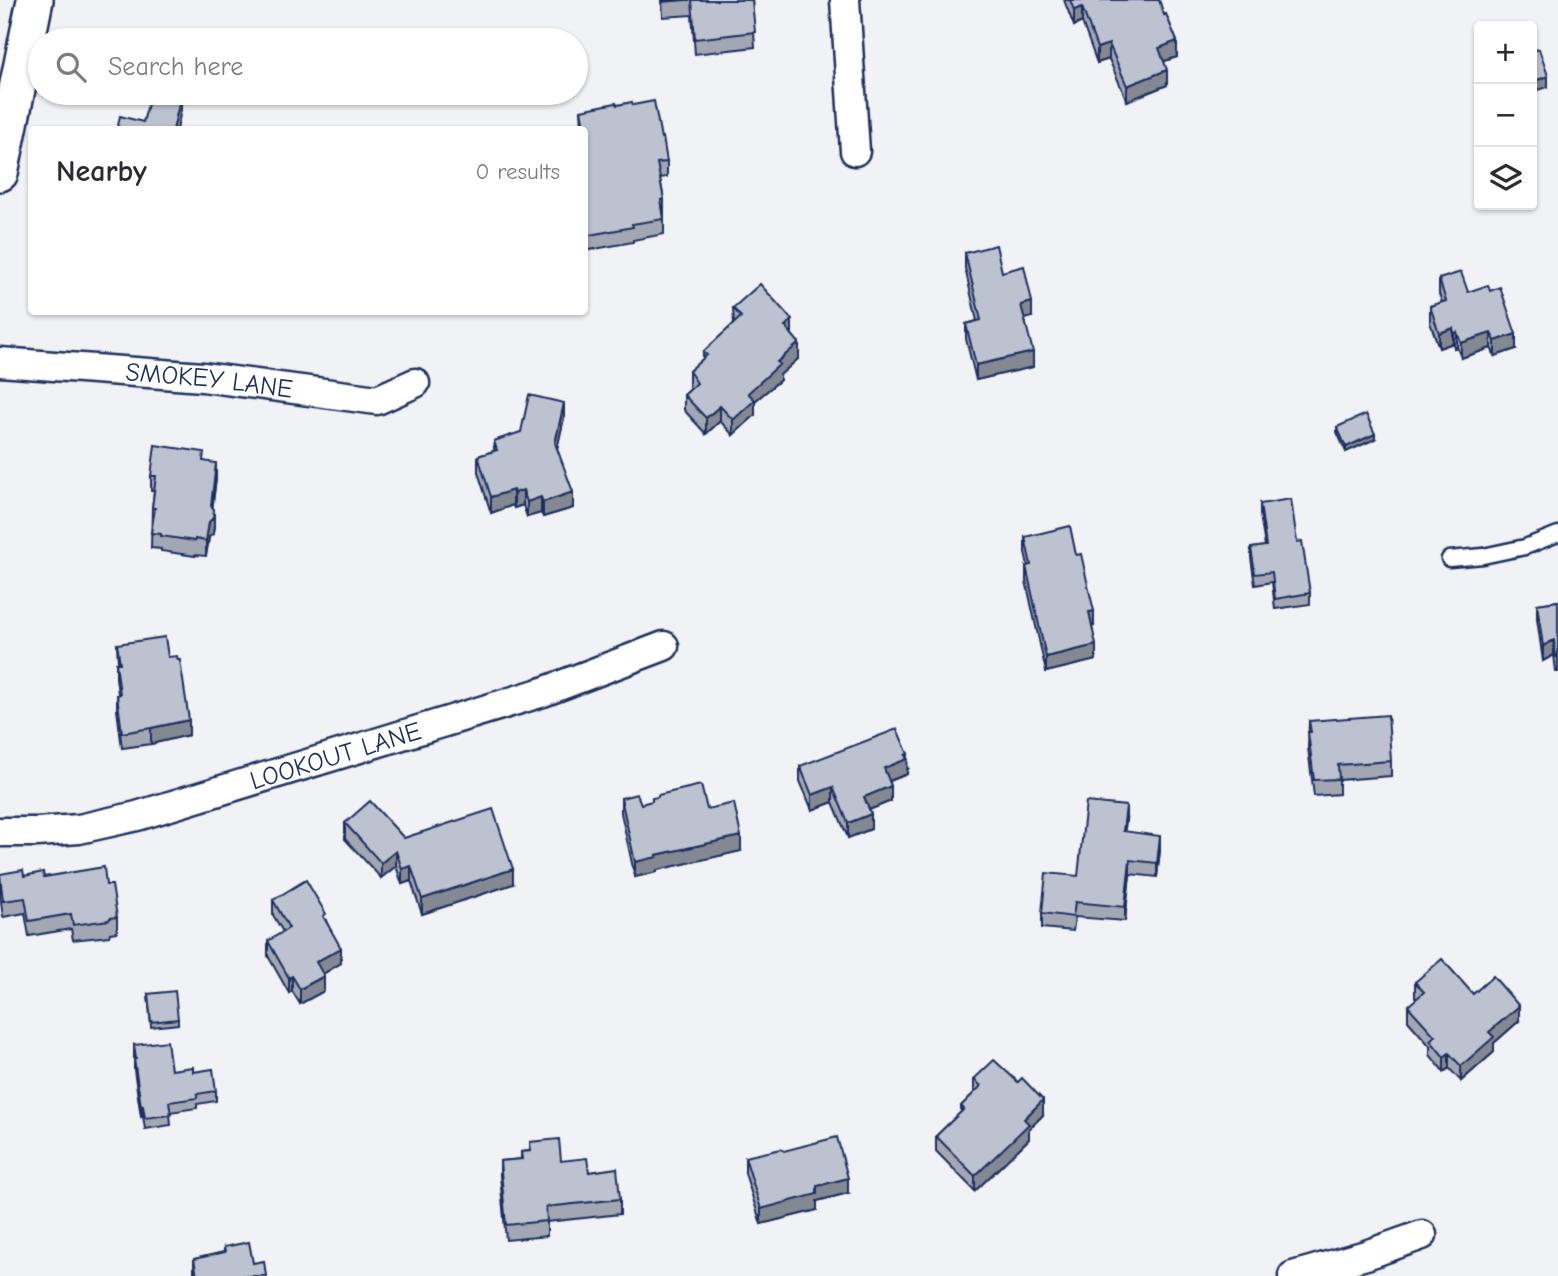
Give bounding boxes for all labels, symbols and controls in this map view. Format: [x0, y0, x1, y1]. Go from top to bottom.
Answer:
map controls [1474, 21, 1537, 210]
button: + [1474, 21, 1537, 84]
search box [28, 28, 588, 105]
icon: search [52, 48, 90, 86]
text: Search here [108, 52, 243, 82]
button: − [1474, 84, 1537, 147]
button: layers [1474, 147, 1537, 210]
text: Nearby [56, 154, 147, 189]
text: 0 results [476, 158, 560, 185]
street label: SMOKEY LANE [124, 357, 295, 405]
street label: LOOKOUT LANE [247, 716, 425, 797]

